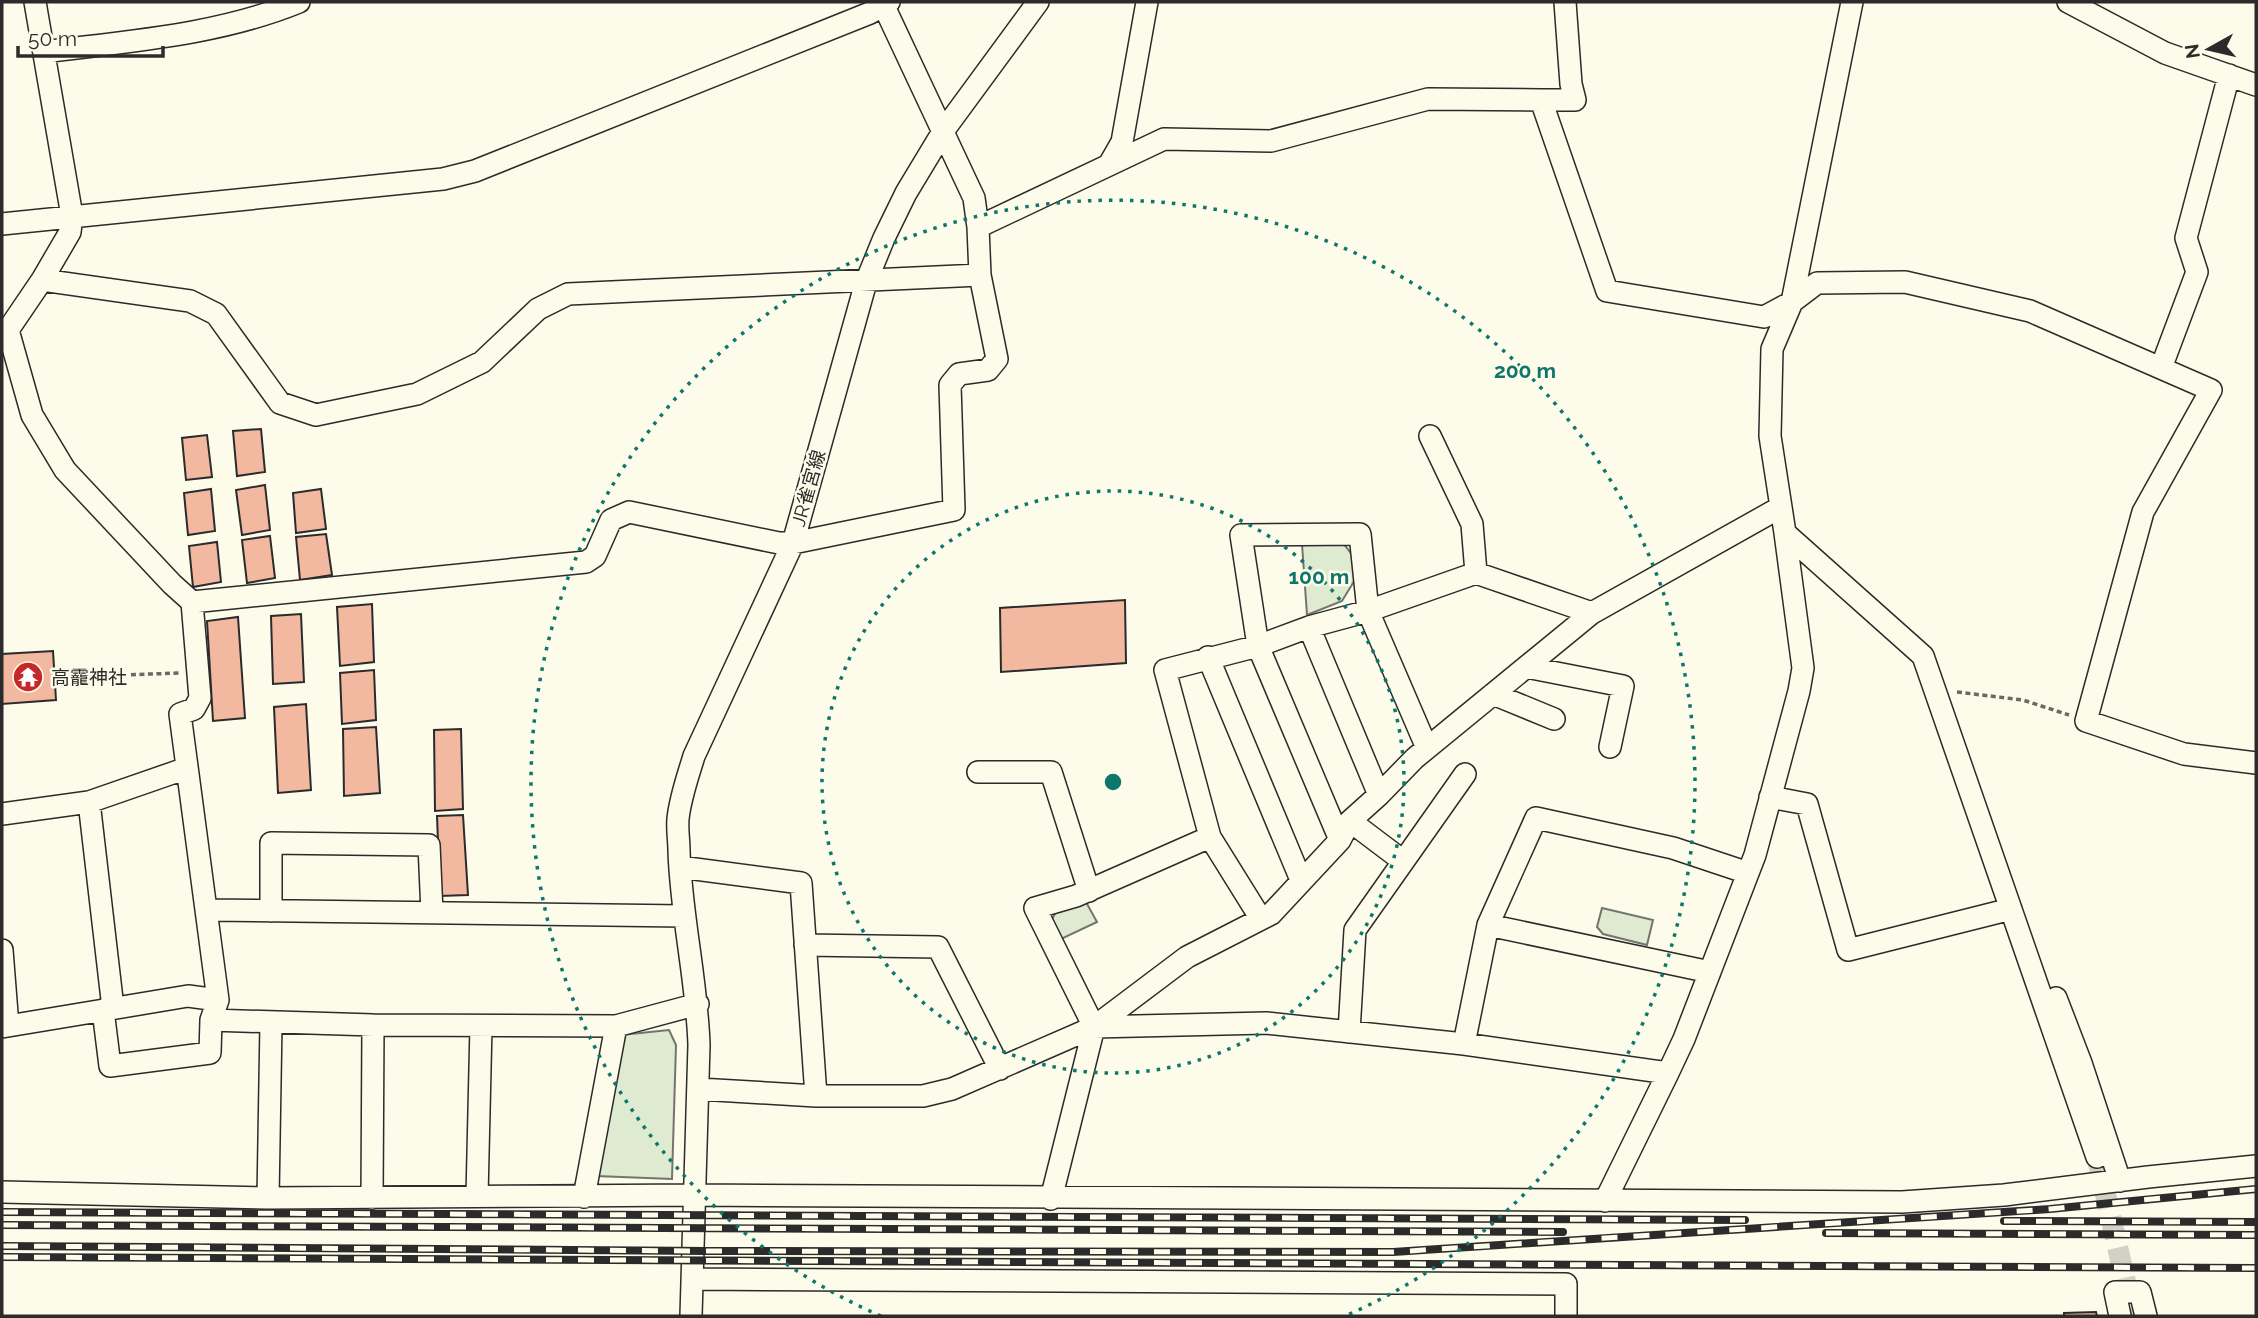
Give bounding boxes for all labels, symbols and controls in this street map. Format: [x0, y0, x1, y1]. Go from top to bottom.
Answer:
scale bar [18, 14, 163, 58]
north arrow [2174, 14, 2244, 84]
text: 50 m [28, 26, 77, 51]
text: N [2180, 43, 2204, 60]
text: 200 m [1494, 358, 1556, 383]
street label: JR雀宮線 [787, 447, 829, 529]
text: 100 m [1289, 564, 1349, 589]
temple icon: 高靇神社 [11, 660, 45, 694]
place label: 高靇神社 [51, 666, 127, 688]
centre of rings [1101, 770, 1125, 794]

